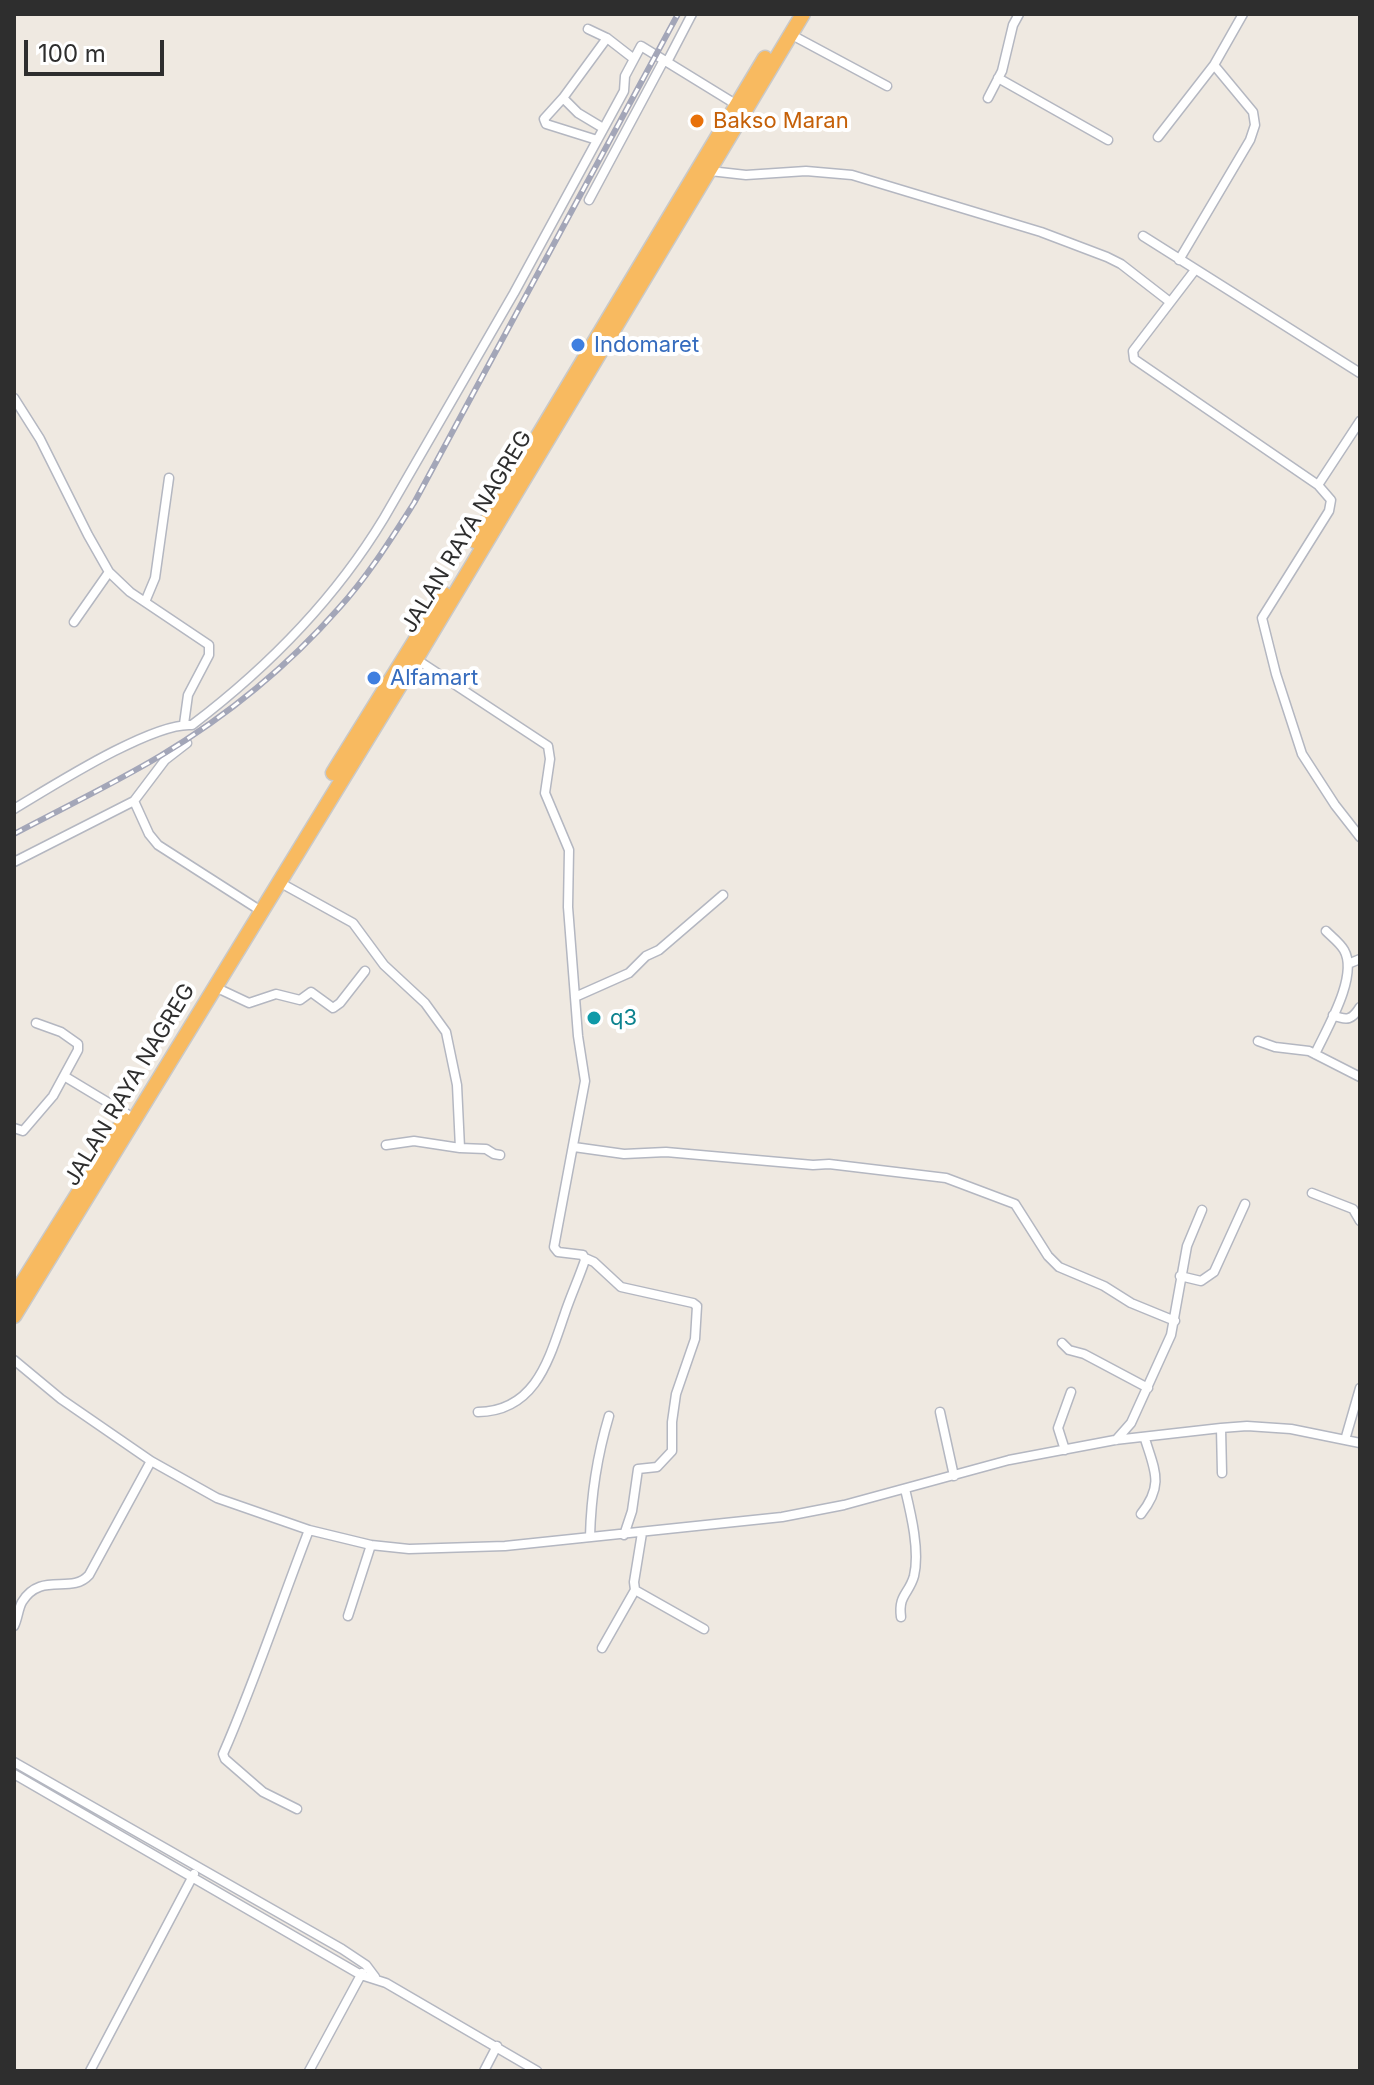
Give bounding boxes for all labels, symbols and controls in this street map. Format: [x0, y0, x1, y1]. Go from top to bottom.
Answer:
scale bar [28, 24, 168, 74]
text: 100 m [38, 39, 106, 68]
place label: Bakso Maran [713, 108, 849, 134]
marker: Bakso Maran [688, 112, 706, 130]
place label: Indomaret [594, 332, 699, 358]
marker: Indomaret [569, 336, 587, 354]
street label: JALAN RAYA NAGREG [396, 426, 538, 638]
place label: Alfamart [390, 665, 478, 691]
marker: Alfamart [365, 669, 383, 687]
street label: JALAN RAYA NAGREG [59, 979, 201, 1191]
place label: q3 [610, 1005, 637, 1031]
marker: q3 [585, 1009, 603, 1027]

